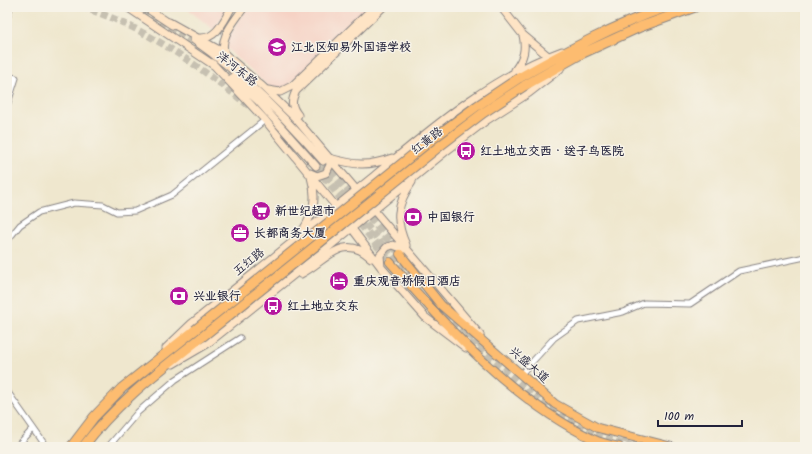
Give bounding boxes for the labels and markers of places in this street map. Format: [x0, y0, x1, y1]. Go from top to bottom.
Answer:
school or university icon: 江北区知易外国语学校 [266, 36, 288, 58]
place label: 江北区知易外国语学校 [291, 38, 411, 57]
bus stop icon: 红土地立交西‧送子鸟医院 [455, 140, 477, 162]
place label: 红土地立交西‧送子鸟医院 [480, 142, 624, 161]
supermarket icon: 新世纪超市 [250, 200, 272, 222]
place label: 新世纪超市 [275, 202, 335, 221]
bank icon: 中国银行 [402, 206, 424, 228]
place label: 中国银行 [427, 208, 475, 227]
office icon: 长都商务大厦 [229, 222, 251, 244]
place label: 长都商务大厦 [254, 224, 326, 243]
hotel icon: 重庆观音桥假日酒店 [328, 270, 350, 292]
place label: 重庆观音桥假日酒店 [353, 272, 461, 291]
bank icon: 兴业银行 [168, 285, 190, 307]
place label: 兴业银行 [193, 287, 241, 306]
bus stop icon: 红土地立交东 [262, 295, 284, 317]
place label: 红土地立交东 [287, 297, 359, 316]

